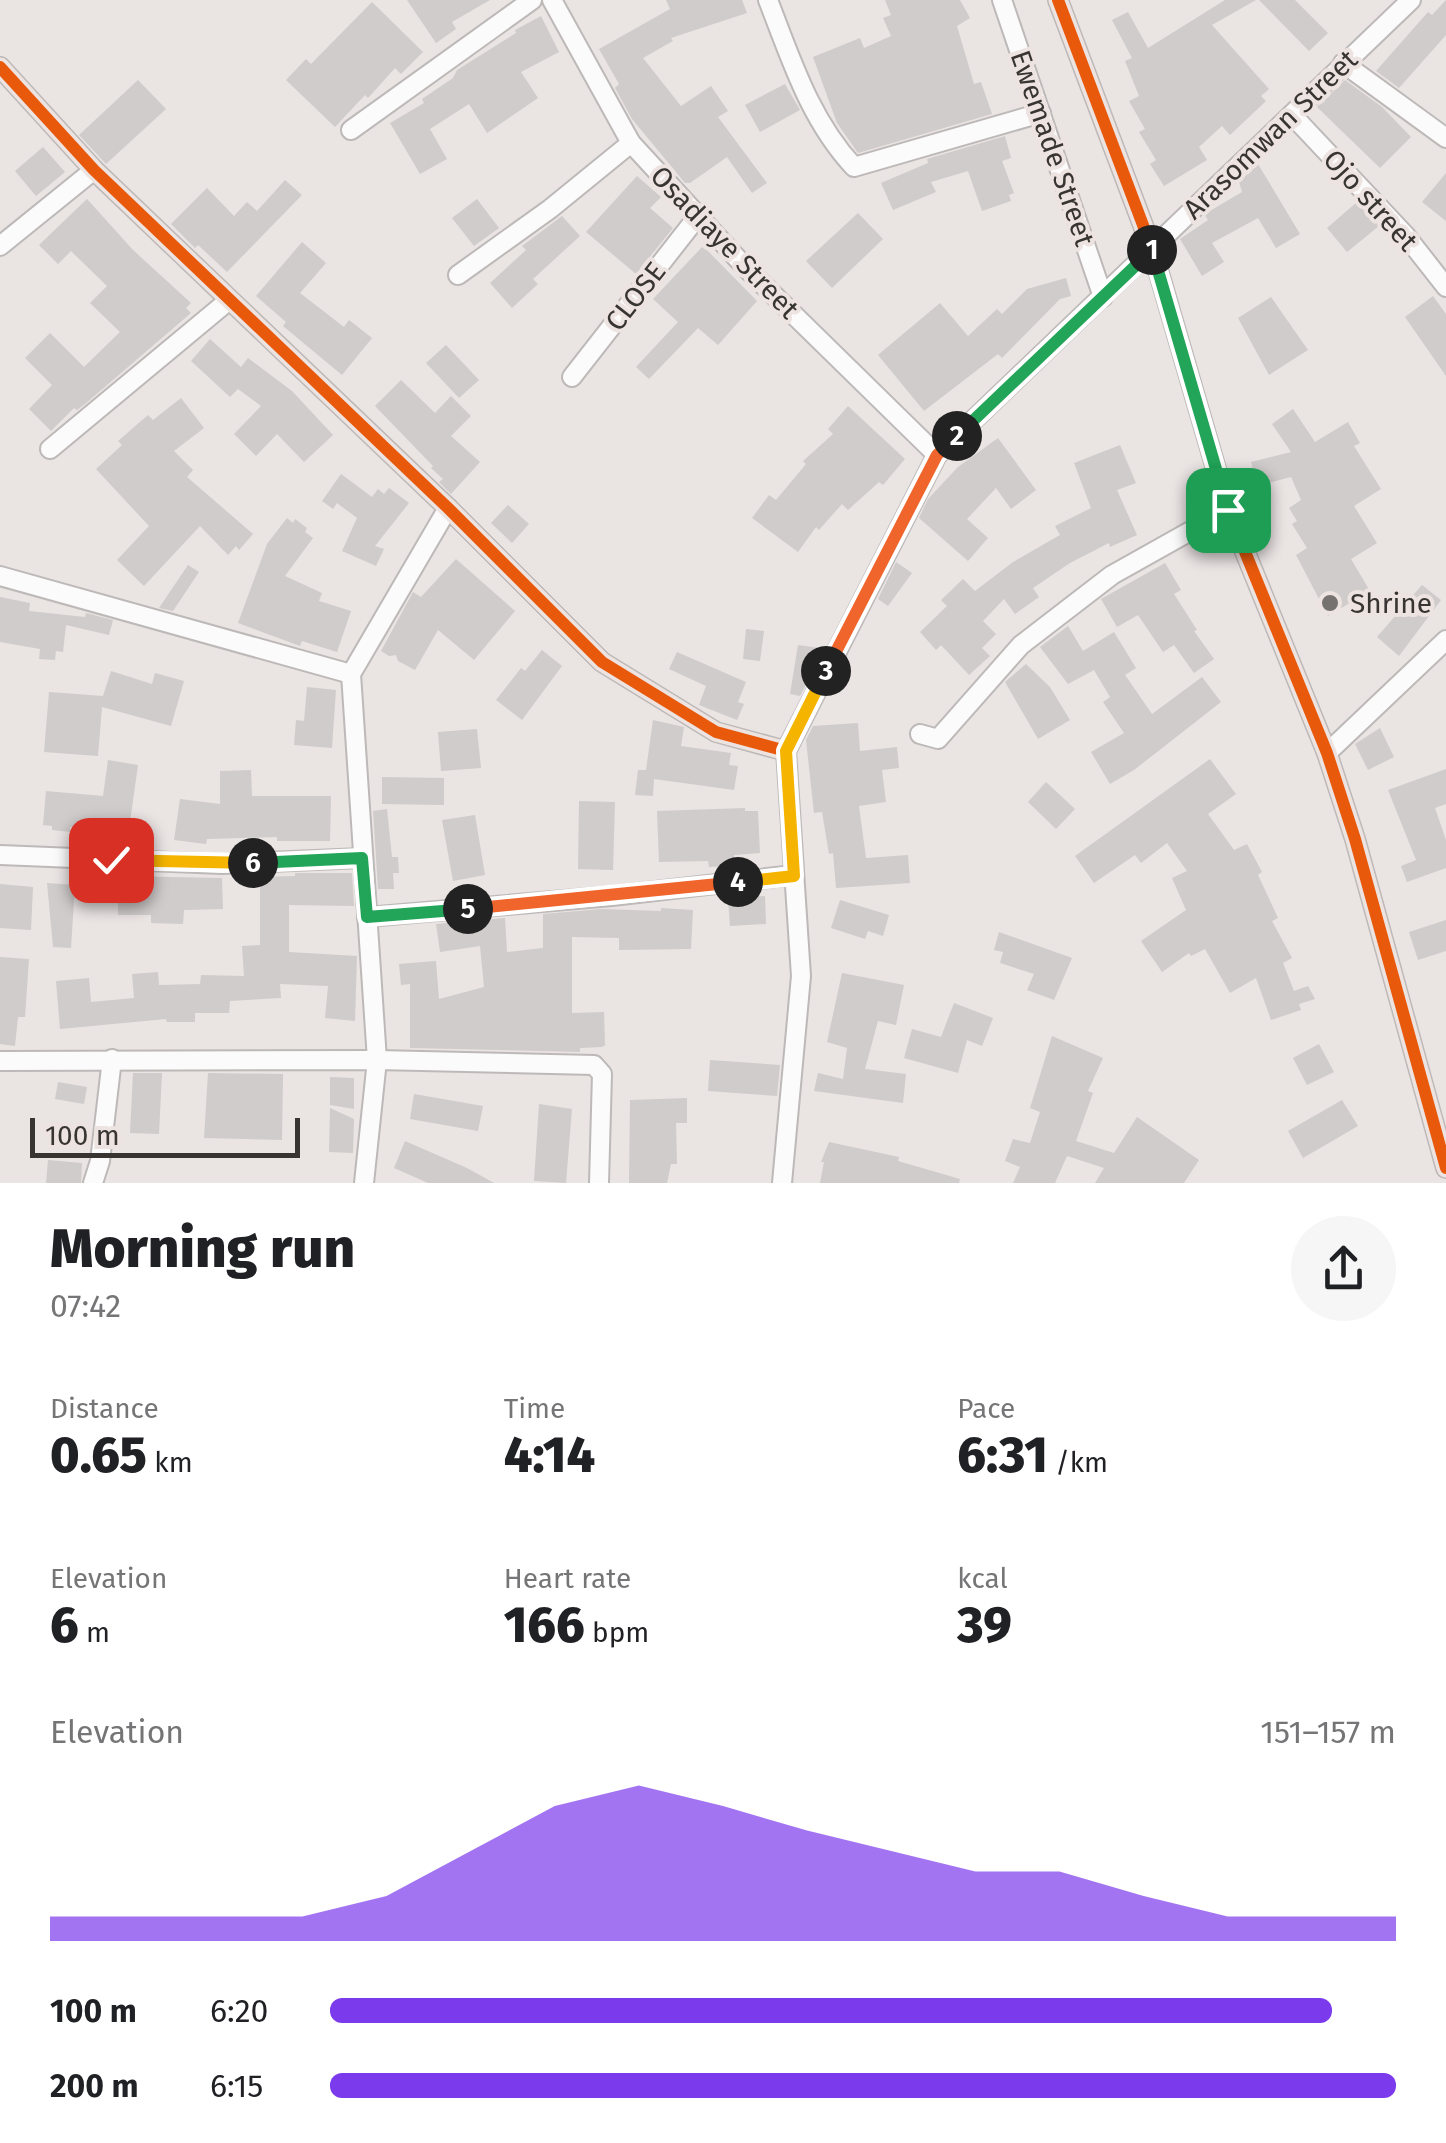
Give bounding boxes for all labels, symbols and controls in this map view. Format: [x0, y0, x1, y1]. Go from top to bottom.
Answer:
street label: Arasomwan Street [1177, 42, 1365, 226]
street label: Ewemade Street [1004, 46, 1102, 251]
street label: Ojo street [1317, 143, 1425, 258]
street label: Osadiaye Street [644, 159, 806, 326]
pin: 1 [1127, 225, 1177, 275]
text: 1 [1146, 233, 1159, 266]
street label: CLOSE [598, 255, 672, 337]
pin: 2 [932, 411, 982, 461]
text: 2 [950, 419, 964, 452]
pin [1186, 468, 1271, 553]
icon: arrive [1201, 483, 1256, 538]
place label: Shrine [1350, 587, 1432, 620]
marker: Shrine [1319, 592, 1341, 614]
pin: 3 [801, 646, 851, 696]
text: 3 [819, 654, 833, 687]
pin [69, 818, 154, 903]
icon: check [84, 833, 139, 888]
pin: 6 [228, 838, 278, 888]
text: 6 [245, 846, 261, 879]
pin: 4 [713, 857, 763, 907]
text: 4 [730, 865, 746, 898]
pin: 5 [443, 884, 493, 934]
text: 5 [460, 892, 476, 925]
scale bar [30, 1113, 300, 1158]
text: 100 m [45, 1119, 120, 1152]
text: Morning run [50, 1216, 355, 1282]
button: share [1291, 1216, 1396, 1321]
text: 07:42 [50, 1287, 121, 1325]
text: Distance [50, 1392, 159, 1425]
text: Time [504, 1392, 565, 1425]
text: Pace [957, 1392, 1015, 1425]
text: 0.65 [50, 1425, 147, 1485]
text: 4:14 [504, 1425, 595, 1485]
text: 6:31 [957, 1425, 1048, 1485]
text: km [147, 1446, 193, 1479]
text: /km [1048, 1446, 1108, 1479]
text: Elevation [50, 1562, 167, 1595]
text: Heart rate [504, 1562, 631, 1595]
text: kcal [957, 1562, 1008, 1595]
text: 6 [50, 1595, 79, 1655]
text: 166 [504, 1595, 585, 1655]
text: 39 [957, 1595, 1012, 1655]
text: m [79, 1616, 110, 1649]
text: bpm [585, 1616, 649, 1649]
text: Elevation [50, 1713, 184, 1751]
text: 151–157 m [1260, 1713, 1396, 1751]
text: 100 m [50, 1992, 137, 2030]
text: 6:20 [210, 1992, 268, 2030]
text: 200 m [50, 2067, 139, 2105]
text: 6:15 [210, 2067, 263, 2105]

